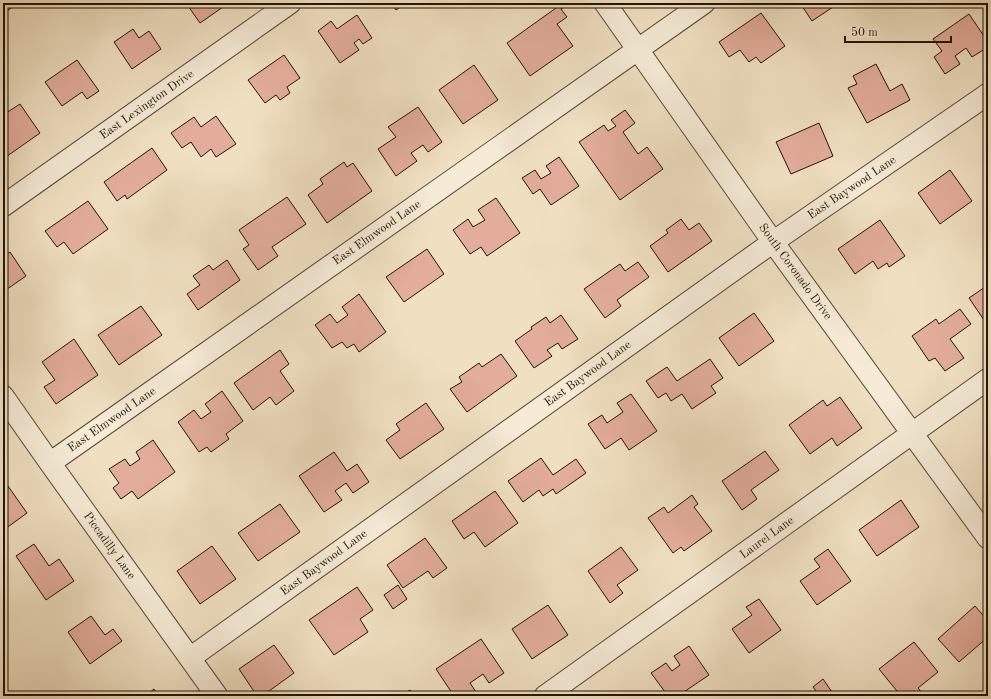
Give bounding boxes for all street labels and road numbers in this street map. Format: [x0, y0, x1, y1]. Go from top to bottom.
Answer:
street label: East Lexington Drive [98, 68, 197, 142]
street label: East Baywood Lane [806, 154, 899, 222]
street label: East Elmwood Lane [331, 198, 424, 268]
street label: South Coronado Drive [756, 222, 834, 323]
street label: East Baywood Lane [543, 338, 634, 409]
street label: East Elmwood Lane [66, 385, 159, 455]
street label: Piccadilly Lane [81, 510, 137, 582]
street label: Laurel Lane [738, 514, 797, 561]
street label: East Baywood Lane [279, 527, 370, 598]

